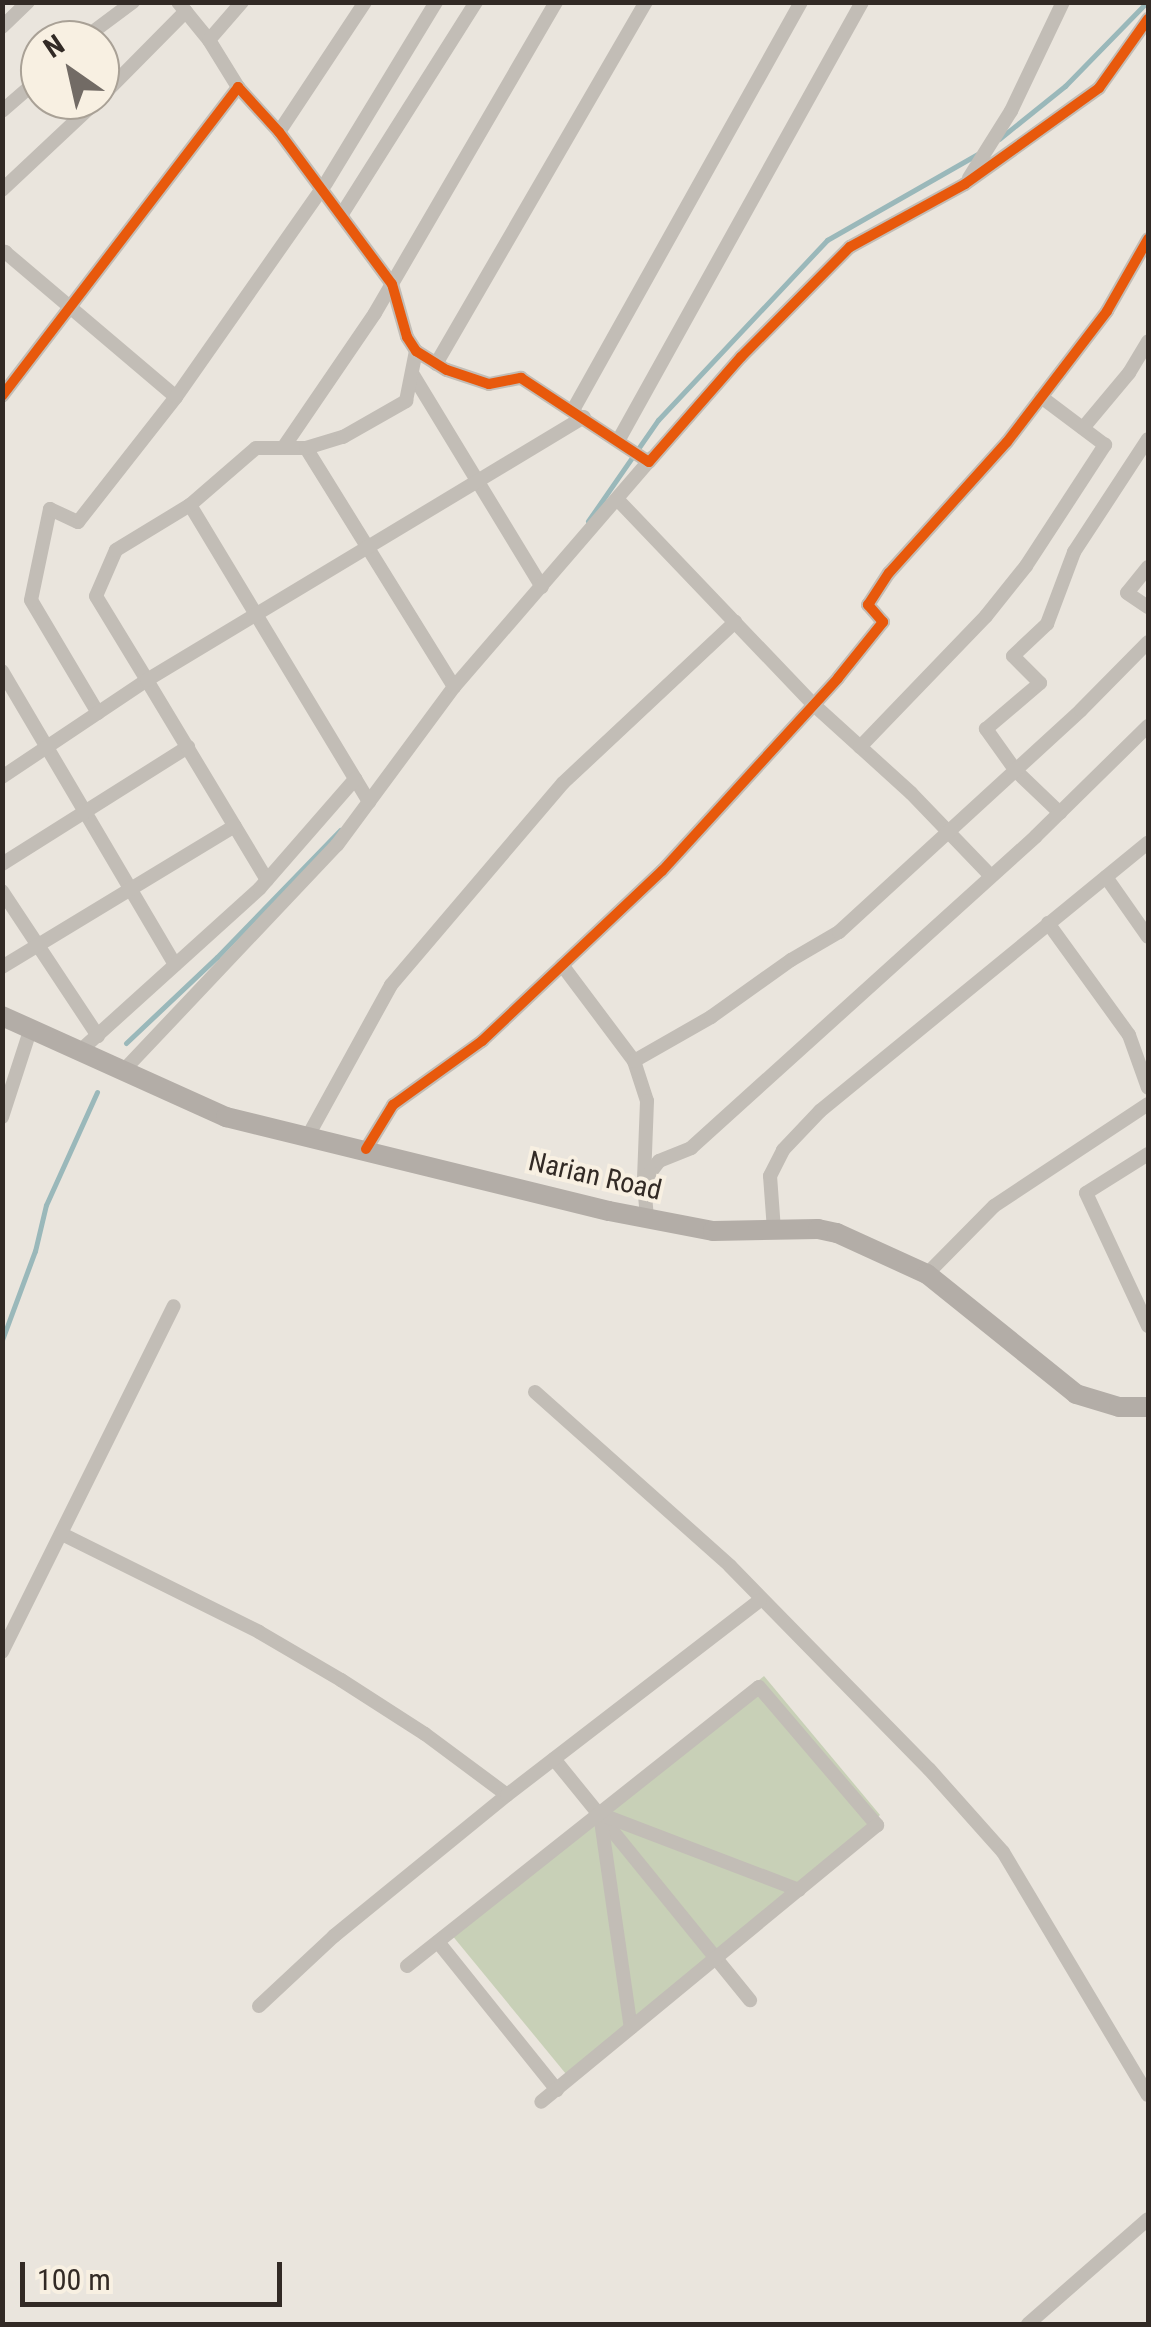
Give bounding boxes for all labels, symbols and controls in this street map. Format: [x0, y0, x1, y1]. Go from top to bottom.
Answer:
north arrow [20, 20, 120, 120]
text: N [38, 28, 70, 65]
street label: Narian Road [525, 1144, 665, 1208]
scale bar [25, 2242, 288, 2304]
text: 100 m [37, 2262, 111, 2297]

